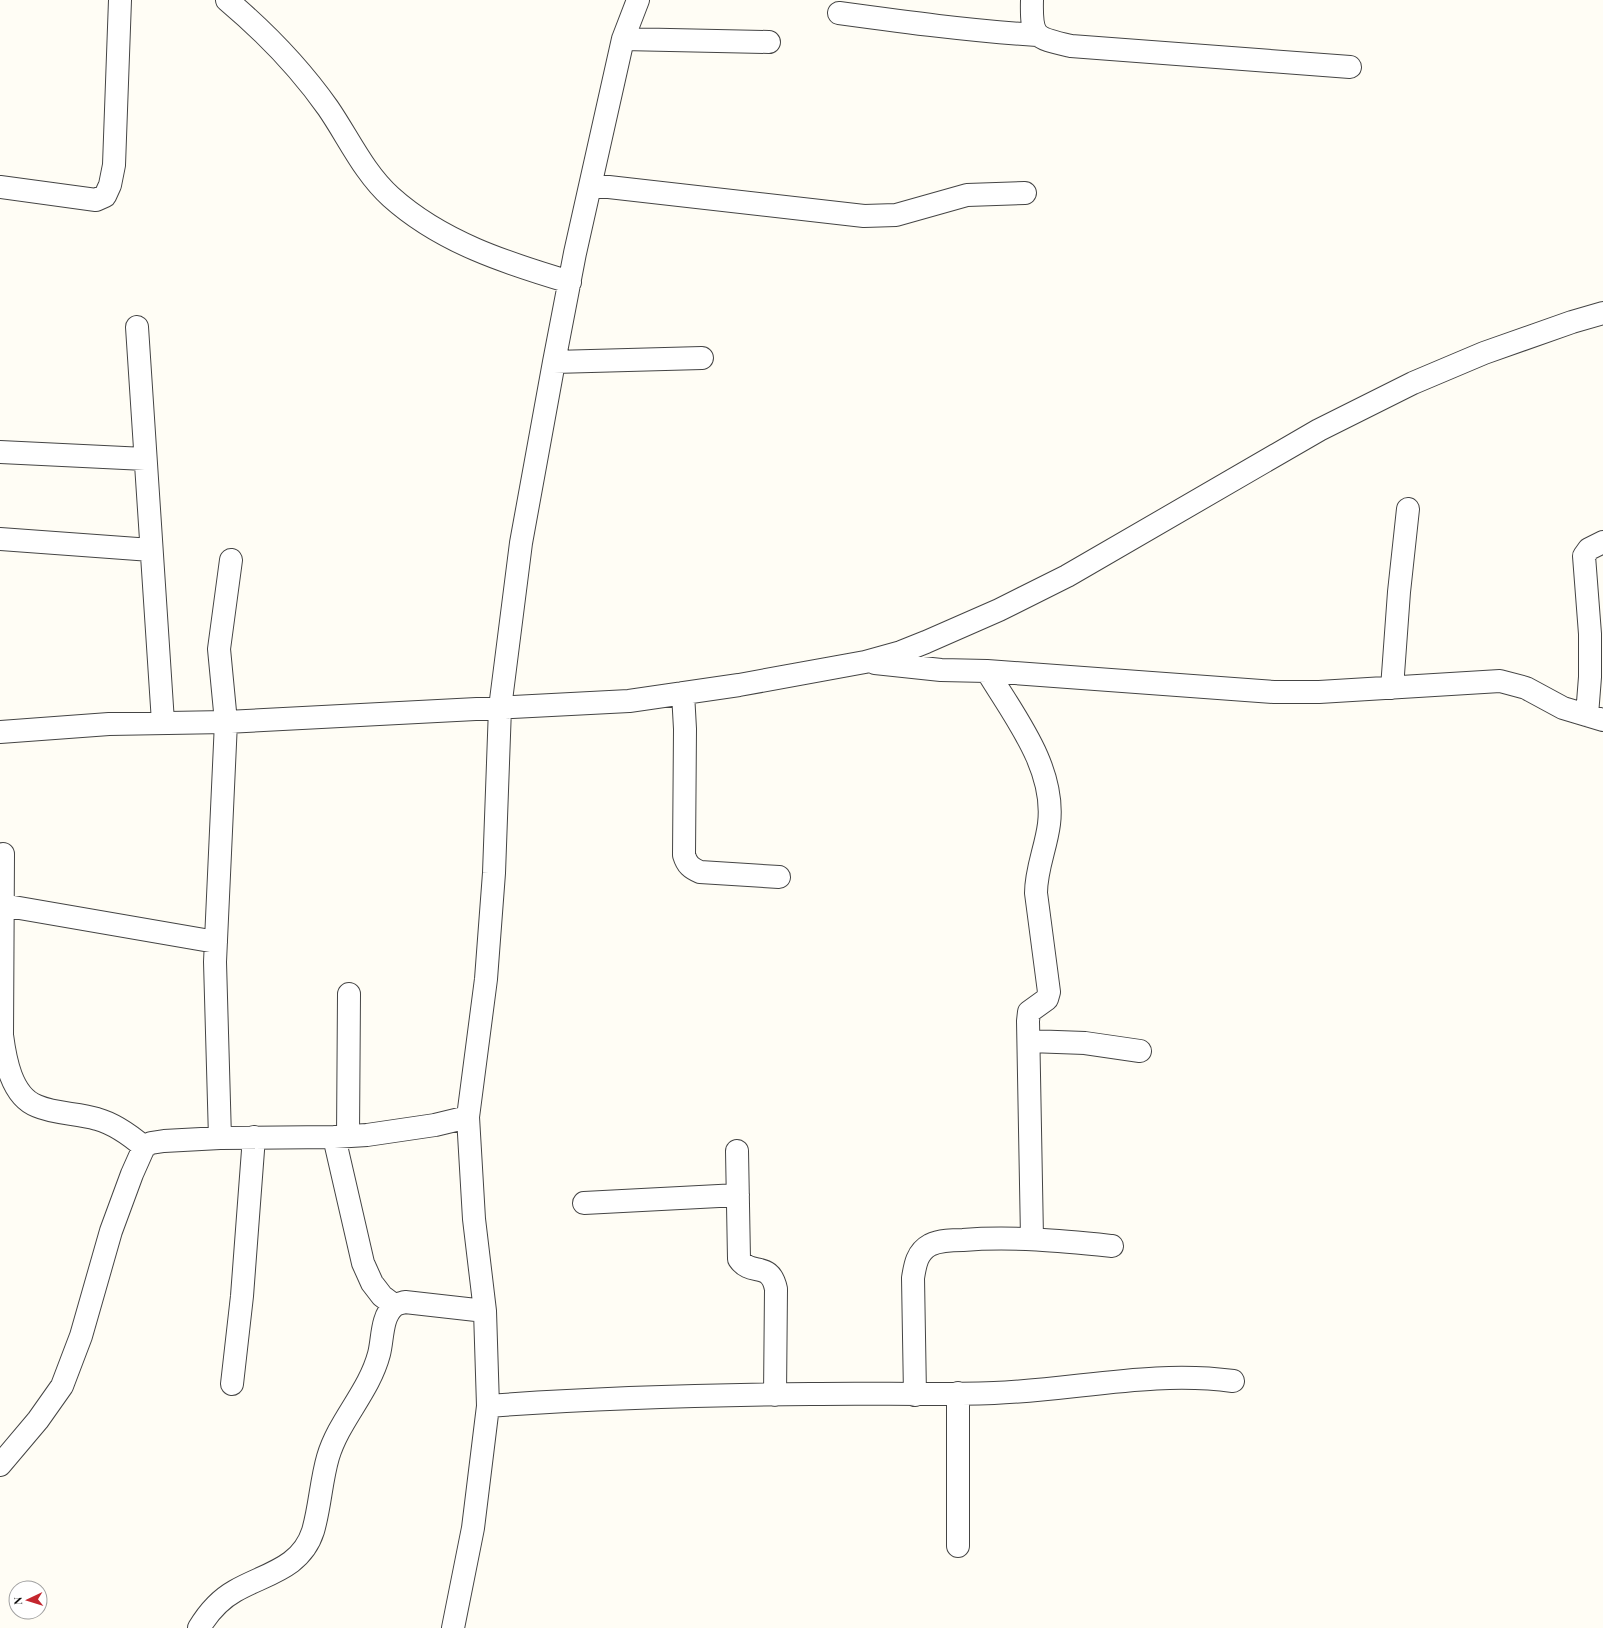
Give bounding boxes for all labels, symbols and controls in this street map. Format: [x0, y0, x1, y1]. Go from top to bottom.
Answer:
north arrow [8, 1580, 48, 1620]
text: N [10, 1596, 25, 1605]

